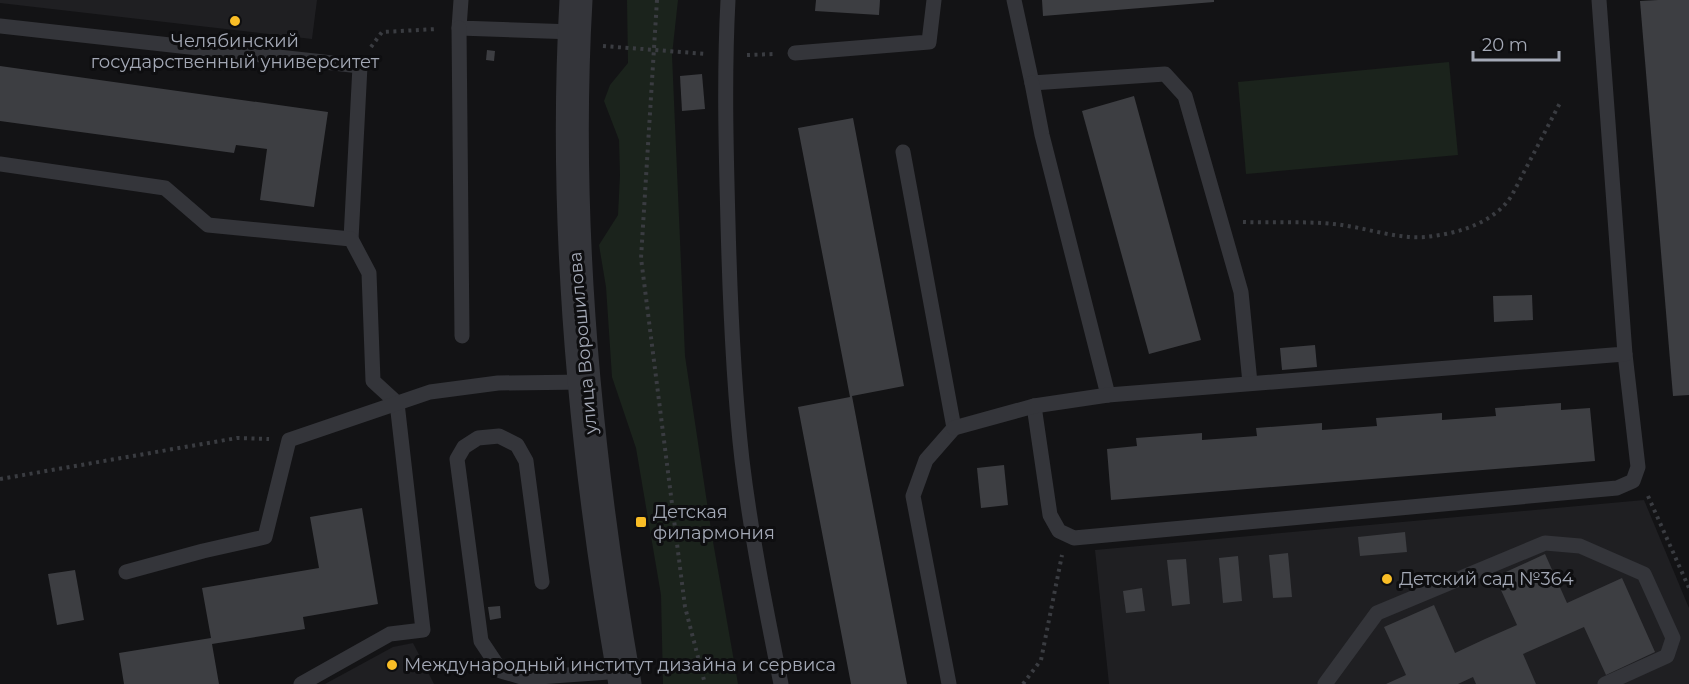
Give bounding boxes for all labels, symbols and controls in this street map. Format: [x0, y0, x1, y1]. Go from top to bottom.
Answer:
marker: Челябинский государственный университет [228, 14, 242, 28]
scale bar [1473, 24, 1558, 62]
place label: Челябинский государственный университет [91, 30, 380, 73]
text: 20 m [1482, 34, 1528, 56]
street label: улица Ворошилова [564, 251, 602, 436]
place label: Детская филармония [653, 501, 775, 544]
marker: Детская филармония [634, 515, 648, 529]
place label: Детский сад №364 [1399, 568, 1574, 590]
marker: Детский сад №364 [1380, 572, 1394, 586]
place label: Международный институт дизайна и сервиса [404, 654, 836, 676]
marker: Международный институт дизайна и сервиса [385, 658, 399, 672]

